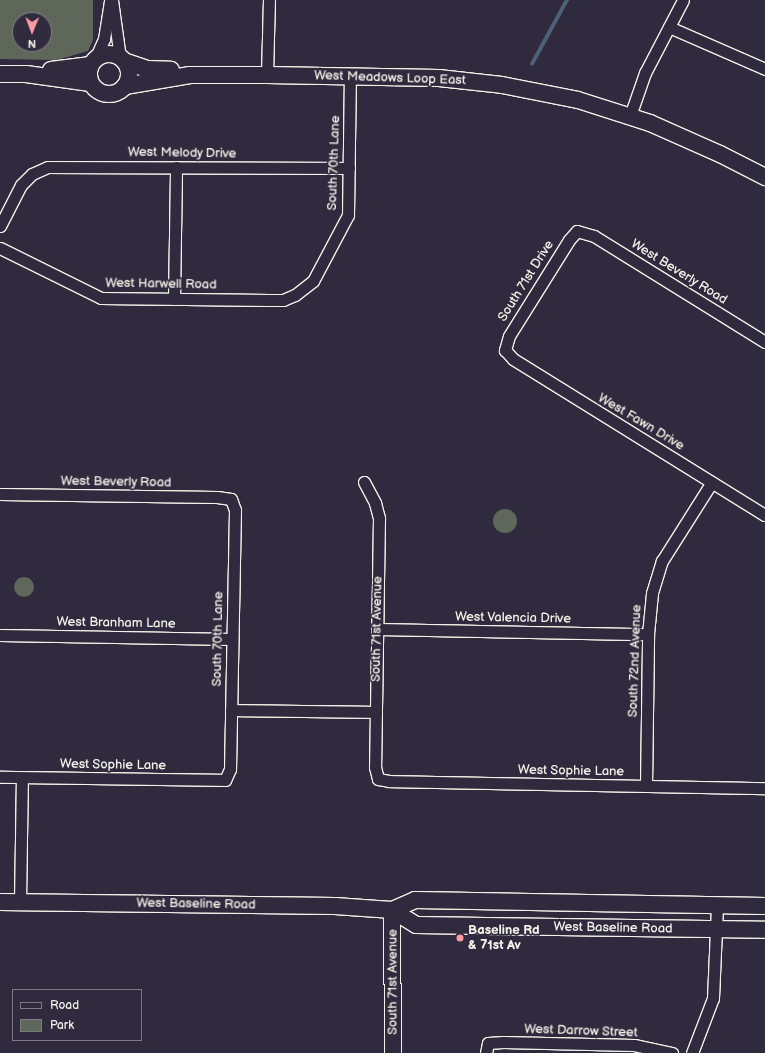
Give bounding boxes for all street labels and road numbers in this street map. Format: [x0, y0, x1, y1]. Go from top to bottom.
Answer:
street label: West Meadows Loop East [314, 68, 466, 88]
street label: South 70th Lane [325, 115, 343, 211]
street label: West Melody Drive [127, 144, 237, 162]
street label: West Beverly Road [628, 236, 730, 308]
street label: South 71st Drive [495, 237, 557, 325]
street label: West Harwell Road [105, 275, 217, 293]
street label: West Fawn Drive [595, 390, 687, 454]
street label: West Beverly Road [60, 473, 172, 491]
street label: South 71st Avenue [368, 576, 386, 682]
street label: South 70th Lane [209, 591, 227, 687]
street label: South 72nd Avenue [625, 604, 645, 718]
street label: West Valencia Drive [455, 609, 571, 627]
street label: West Branham Lane [56, 614, 176, 632]
street label: West Sophie Lane [60, 756, 166, 774]
street label: West Sophie Lane [518, 762, 624, 780]
street label: West Baseline Road [136, 895, 256, 913]
street label: West Baseline Road [553, 919, 673, 937]
street label: South 71st Avenue [385, 929, 401, 1035]
street label: West Darrow Street [524, 1021, 638, 1041]

